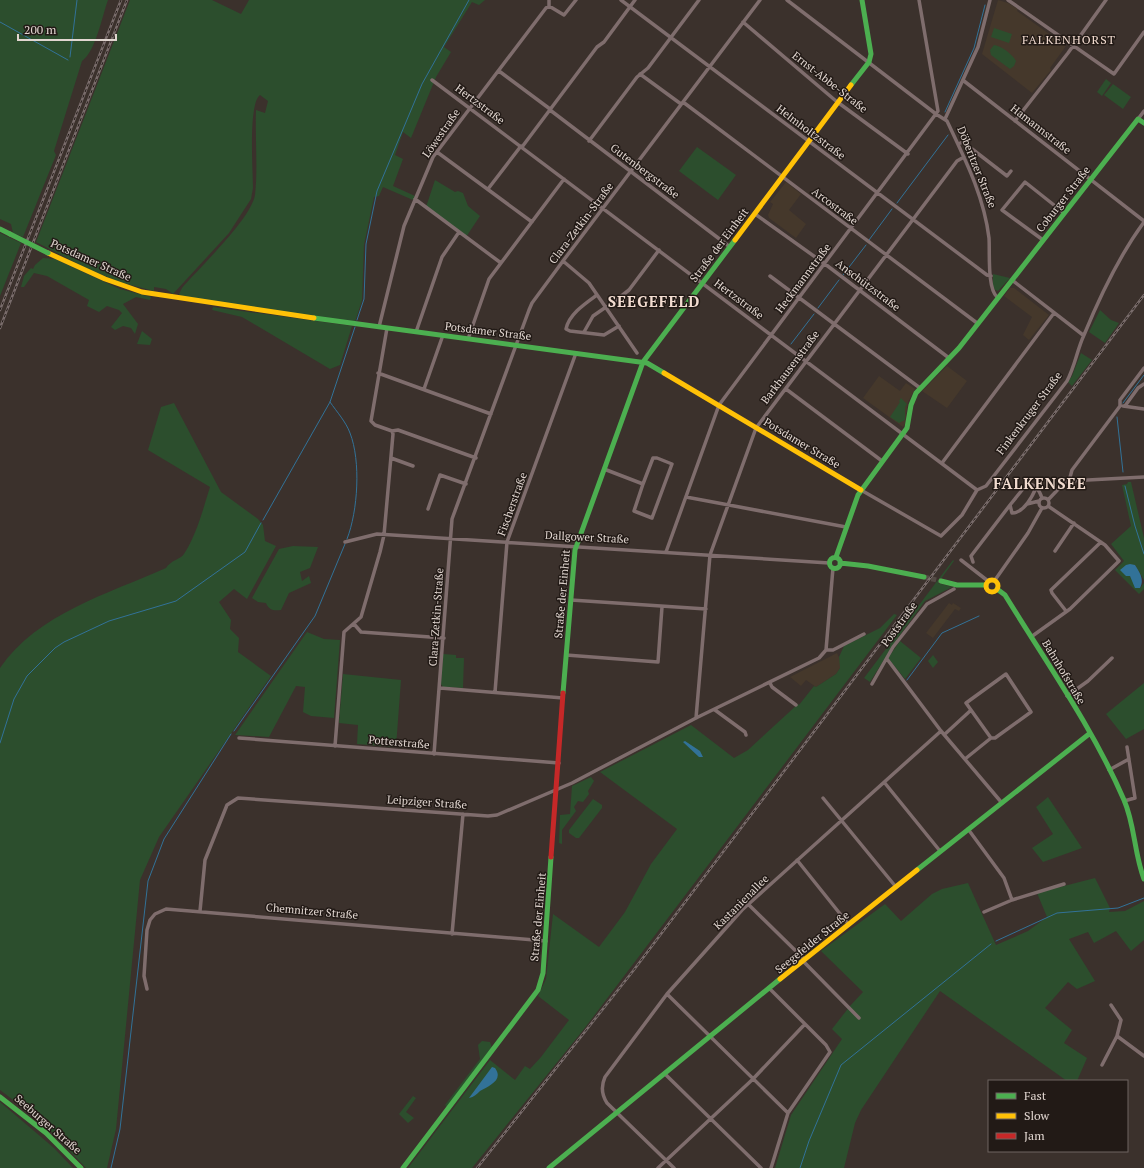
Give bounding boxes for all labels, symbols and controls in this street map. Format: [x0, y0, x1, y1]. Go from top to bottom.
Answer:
scale bar [18, 16, 116, 42]
text: 200 m [24, 22, 57, 37]
district label: FALKENHORST [1022, 32, 1116, 47]
street label: Ernst-Abbe-Straße [790, 48, 871, 116]
street label: Hertzstraße [452, 81, 508, 127]
street label: Helmholtzstraße [774, 101, 849, 163]
street label: Hamannstraße [1008, 101, 1074, 157]
street label: Löwestraße [419, 105, 463, 160]
street label: Döberitzer Straße [954, 124, 1000, 210]
street label: Gutenbergstraße [608, 141, 683, 202]
street label: Coburger Straße [1033, 163, 1093, 235]
street label: Clara-Zetkin-Straße [546, 179, 616, 267]
street label: Arcostraße [809, 184, 861, 228]
street label: Straße der Einheit [687, 205, 751, 285]
street label: Potsdamer Straße [48, 236, 134, 284]
street label: Heckmannstraße [772, 240, 834, 316]
street label: Anschützstraße [833, 256, 903, 314]
street label: Hertzstraße [711, 276, 767, 322]
district label: SEEGEFELD [608, 291, 700, 311]
street label: Potsdamer Straße [444, 319, 532, 343]
street label: Barkhausenstraße [758, 327, 823, 407]
street label: Finkenkruger Straße [993, 368, 1065, 457]
street label: Potsdamer Straße [761, 415, 843, 472]
street label: Fischerstraße [494, 470, 530, 538]
district label: FALKENSEE [993, 473, 1087, 493]
street label: Dallgower Straße [545, 528, 630, 546]
street label: Straße der Einheit [551, 549, 573, 639]
street label: Clara-Zetkin-Straße [426, 567, 446, 667]
street label: Poststraße [878, 598, 920, 649]
street label: Bahnhofstraße [1039, 637, 1089, 707]
street label: Potterstraße [368, 732, 431, 752]
street label: Leipziger Straße [387, 792, 468, 812]
street label: Kastanienallee [711, 871, 772, 932]
street label: Straße der Einheit [527, 872, 549, 962]
street label: Chemnitzer Straße [265, 900, 359, 922]
street label: Seegefelder Straße [772, 907, 852, 976]
legend [988, 1080, 1128, 1152]
text: Fast [1024, 1088, 1047, 1103]
street label: Seeburger Straße [12, 1091, 85, 1157]
text: Slow [1024, 1108, 1050, 1123]
text: Jam [1024, 1128, 1045, 1143]

